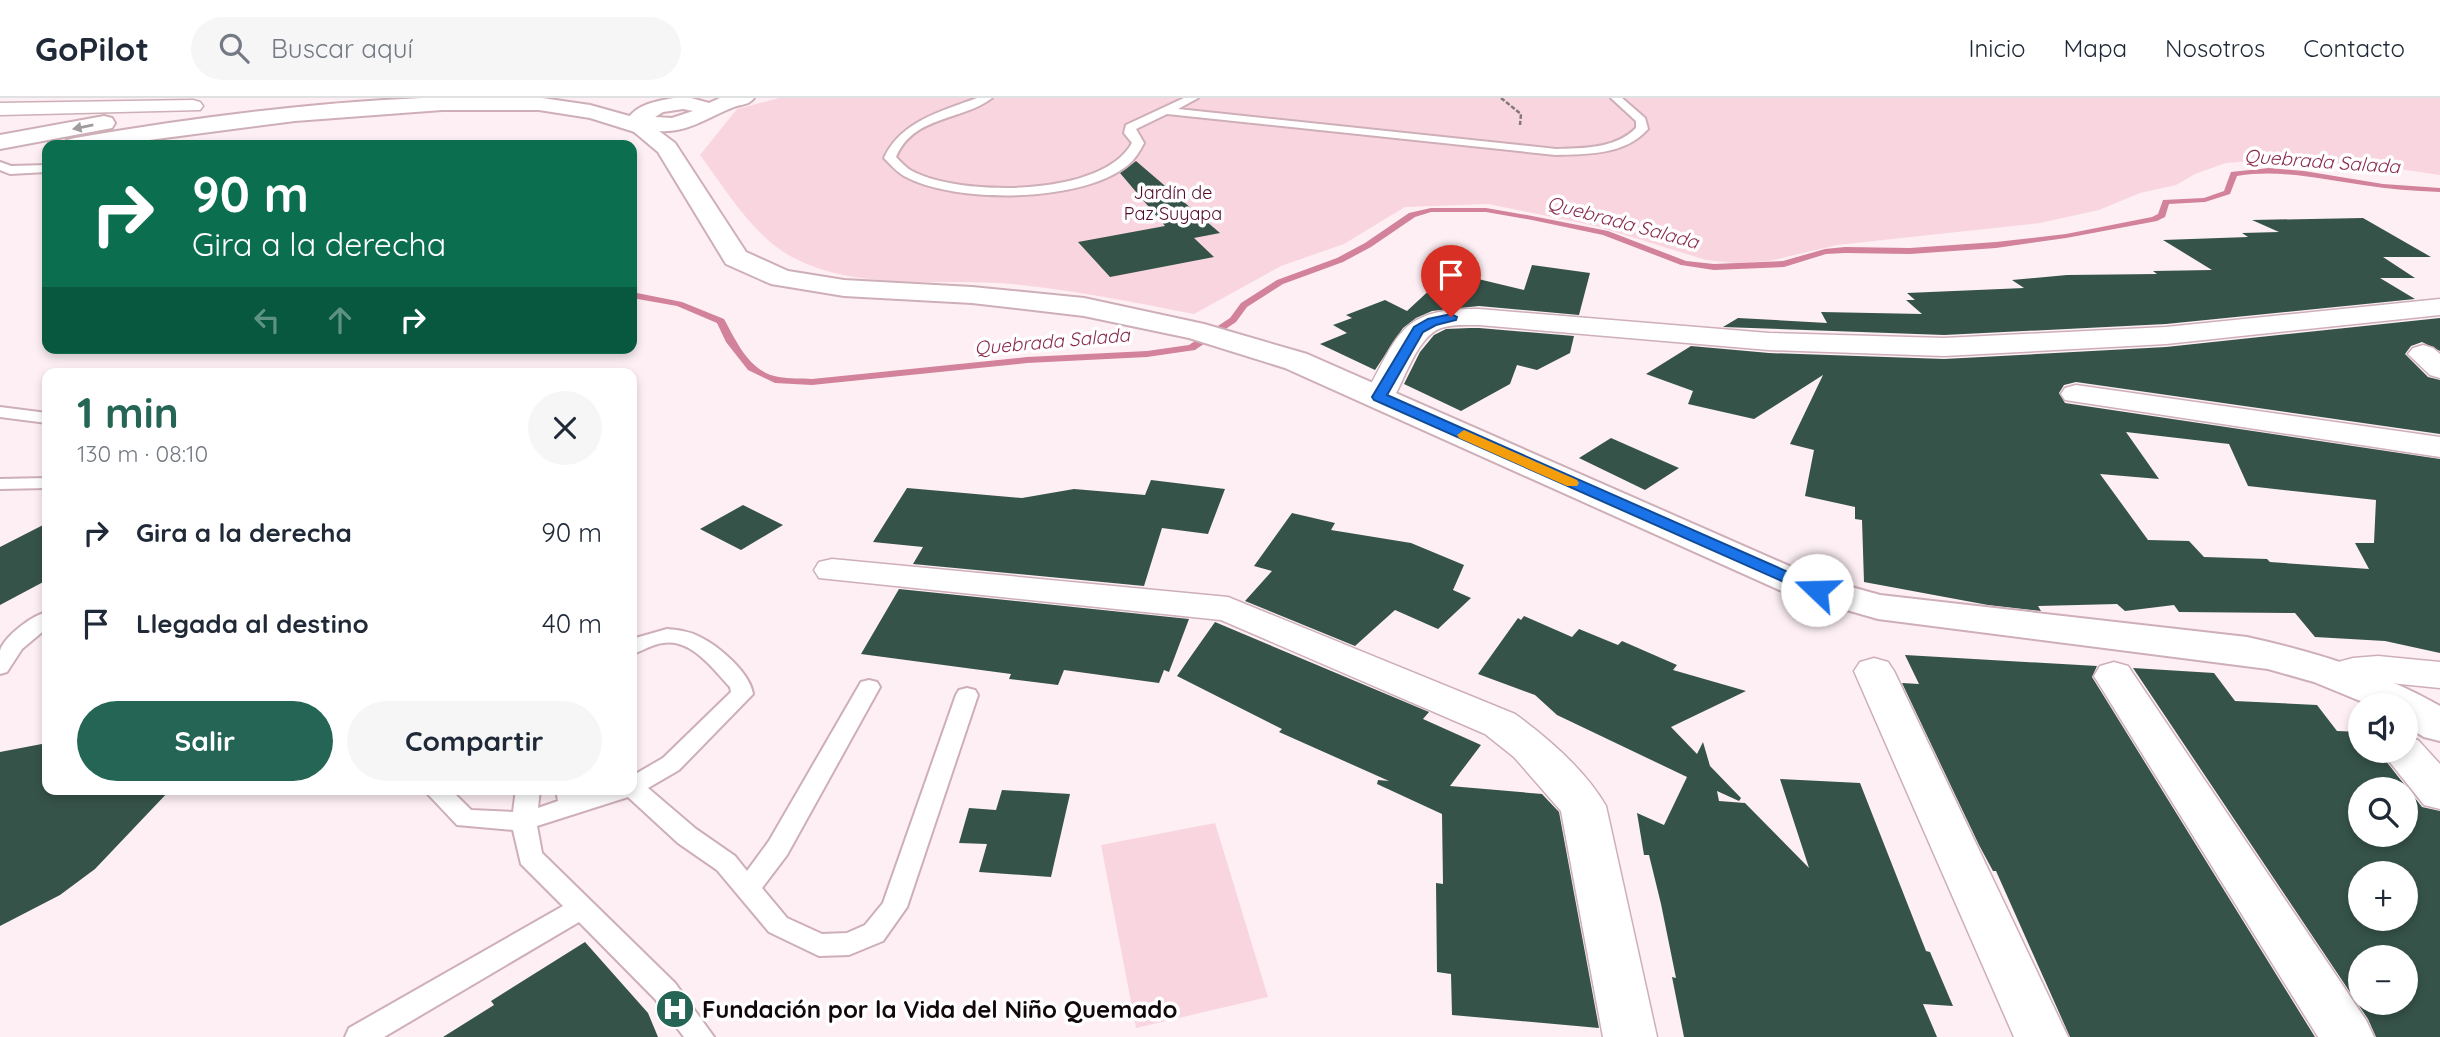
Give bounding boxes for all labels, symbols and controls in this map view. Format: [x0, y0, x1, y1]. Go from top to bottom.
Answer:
search box [191, 17, 681, 80]
text: GoPilot [35, 28, 149, 69]
icon: search [215, 29, 253, 67]
text: Buscar aquí [271, 32, 413, 65]
text: Inicio [1968, 33, 2026, 63]
text: Mapa [2064, 33, 2127, 63]
text: Nosotros [2165, 33, 2265, 63]
text: Contacto [2303, 33, 2405, 63]
one-way arrow [72, 121, 94, 132]
water label: Quebrada Salada [2243, 144, 2402, 179]
text: 90 m [192, 163, 309, 224]
icon: right [77, 168, 168, 259]
park label: Jardín de Paz Suyapa [1124, 181, 1222, 225]
water label: Quebrada Salada [1545, 190, 1703, 254]
text: Gira a la derecha [192, 224, 446, 264]
pin [1421, 245, 1481, 317]
icon: arrive [1432, 256, 1470, 294]
icon: left [248, 301, 286, 339]
icon: ahead [321, 301, 359, 339]
icon: right [394, 301, 432, 339]
water label: Quebrada Salada [973, 322, 1132, 360]
text: 1 min [77, 386, 179, 439]
button: close [528, 391, 602, 465]
text: 130 m · 08:10 [77, 439, 208, 468]
icon: right [77, 514, 115, 552]
text: Gira a la derecha [136, 516, 352, 549]
text: 90 m [541, 516, 602, 549]
position arrow [1780, 553, 1854, 627]
icon: arrive [77, 605, 115, 643]
text: Llegada al destino [136, 607, 369, 640]
text: 40 m [542, 607, 602, 640]
map controls [2348, 693, 2418, 1015]
button: sound [2348, 693, 2418, 763]
button: Salir [77, 701, 333, 781]
button: Compartir [347, 701, 602, 781]
button: search [2348, 777, 2418, 847]
button: + [2348, 861, 2418, 931]
button: − [2348, 945, 2418, 1015]
hospital icon: Fundación por la Vida del Niño Quemado [654, 988, 696, 1030]
place label: Fundación por la Vida del Niño Quemado [702, 994, 1177, 1024]

